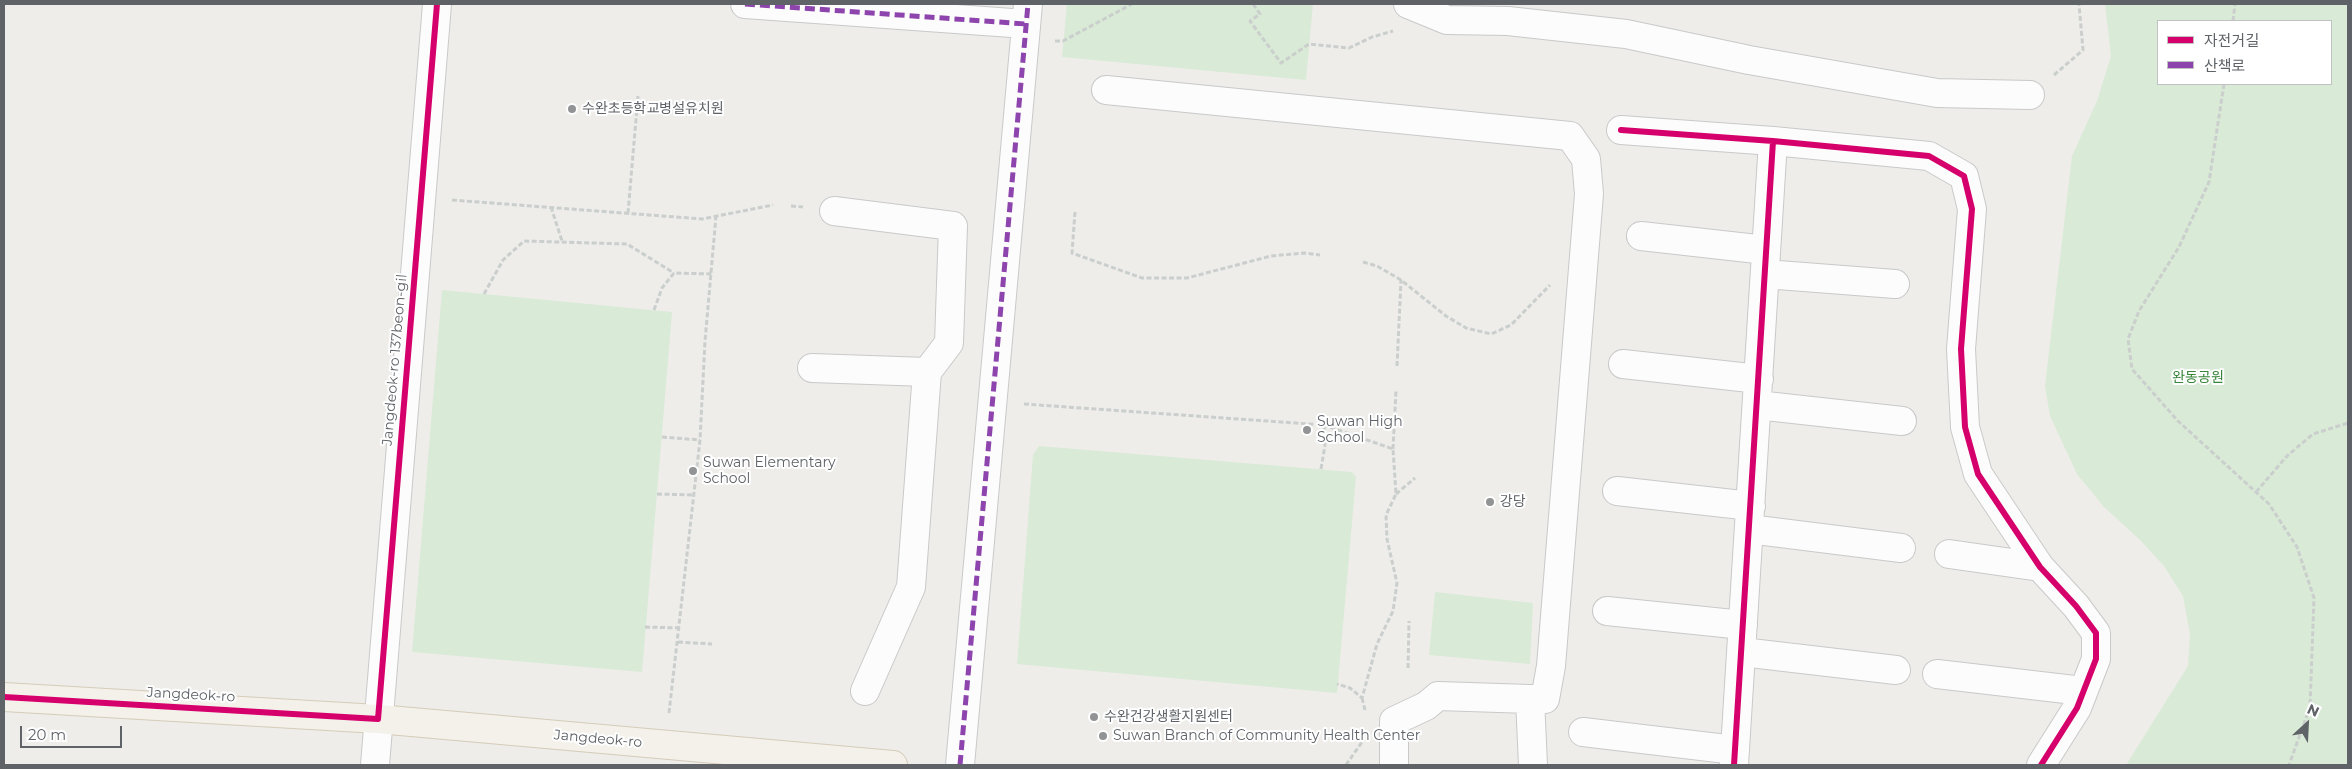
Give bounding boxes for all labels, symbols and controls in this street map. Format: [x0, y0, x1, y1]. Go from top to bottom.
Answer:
legend [2157, 20, 2332, 85]
text: 자전거길 [2204, 31, 2259, 50]
text: 산책로 [2204, 56, 2245, 75]
place label: 수완초등학교병설유치원 [582, 101, 724, 117]
marker: 수완초등학교병설유치원 [566, 103, 578, 115]
street label: Jangdeok-ro 137beon-gil [379, 274, 411, 446]
park label: 완동공원 [2172, 370, 2224, 386]
place label: Suwan High School [1317, 414, 1403, 447]
marker: Suwan High School [1301, 424, 1313, 436]
place label: Suwan Elementary School [703, 455, 836, 488]
marker: Suwan Elementary School [687, 465, 699, 477]
place label: 강당 [1500, 494, 1526, 510]
marker: 강당 [1484, 496, 1496, 508]
street label: Jangdeok-ro [146, 684, 236, 706]
north arrow [2282, 699, 2332, 749]
text: N [2304, 700, 2322, 721]
place label: 수완건강생활지원센터 [1104, 709, 1233, 725]
marker: 수완건강생활지원센터 [1088, 711, 1100, 723]
scale bar [22, 716, 125, 748]
text: 20 m [28, 725, 66, 744]
street label: Jangdeok-ro [553, 727, 643, 751]
place label: Suwan Branch of Community Health Center [1113, 728, 1420, 744]
marker: Suwan Branch of Community Health Center [1097, 730, 1109, 742]

